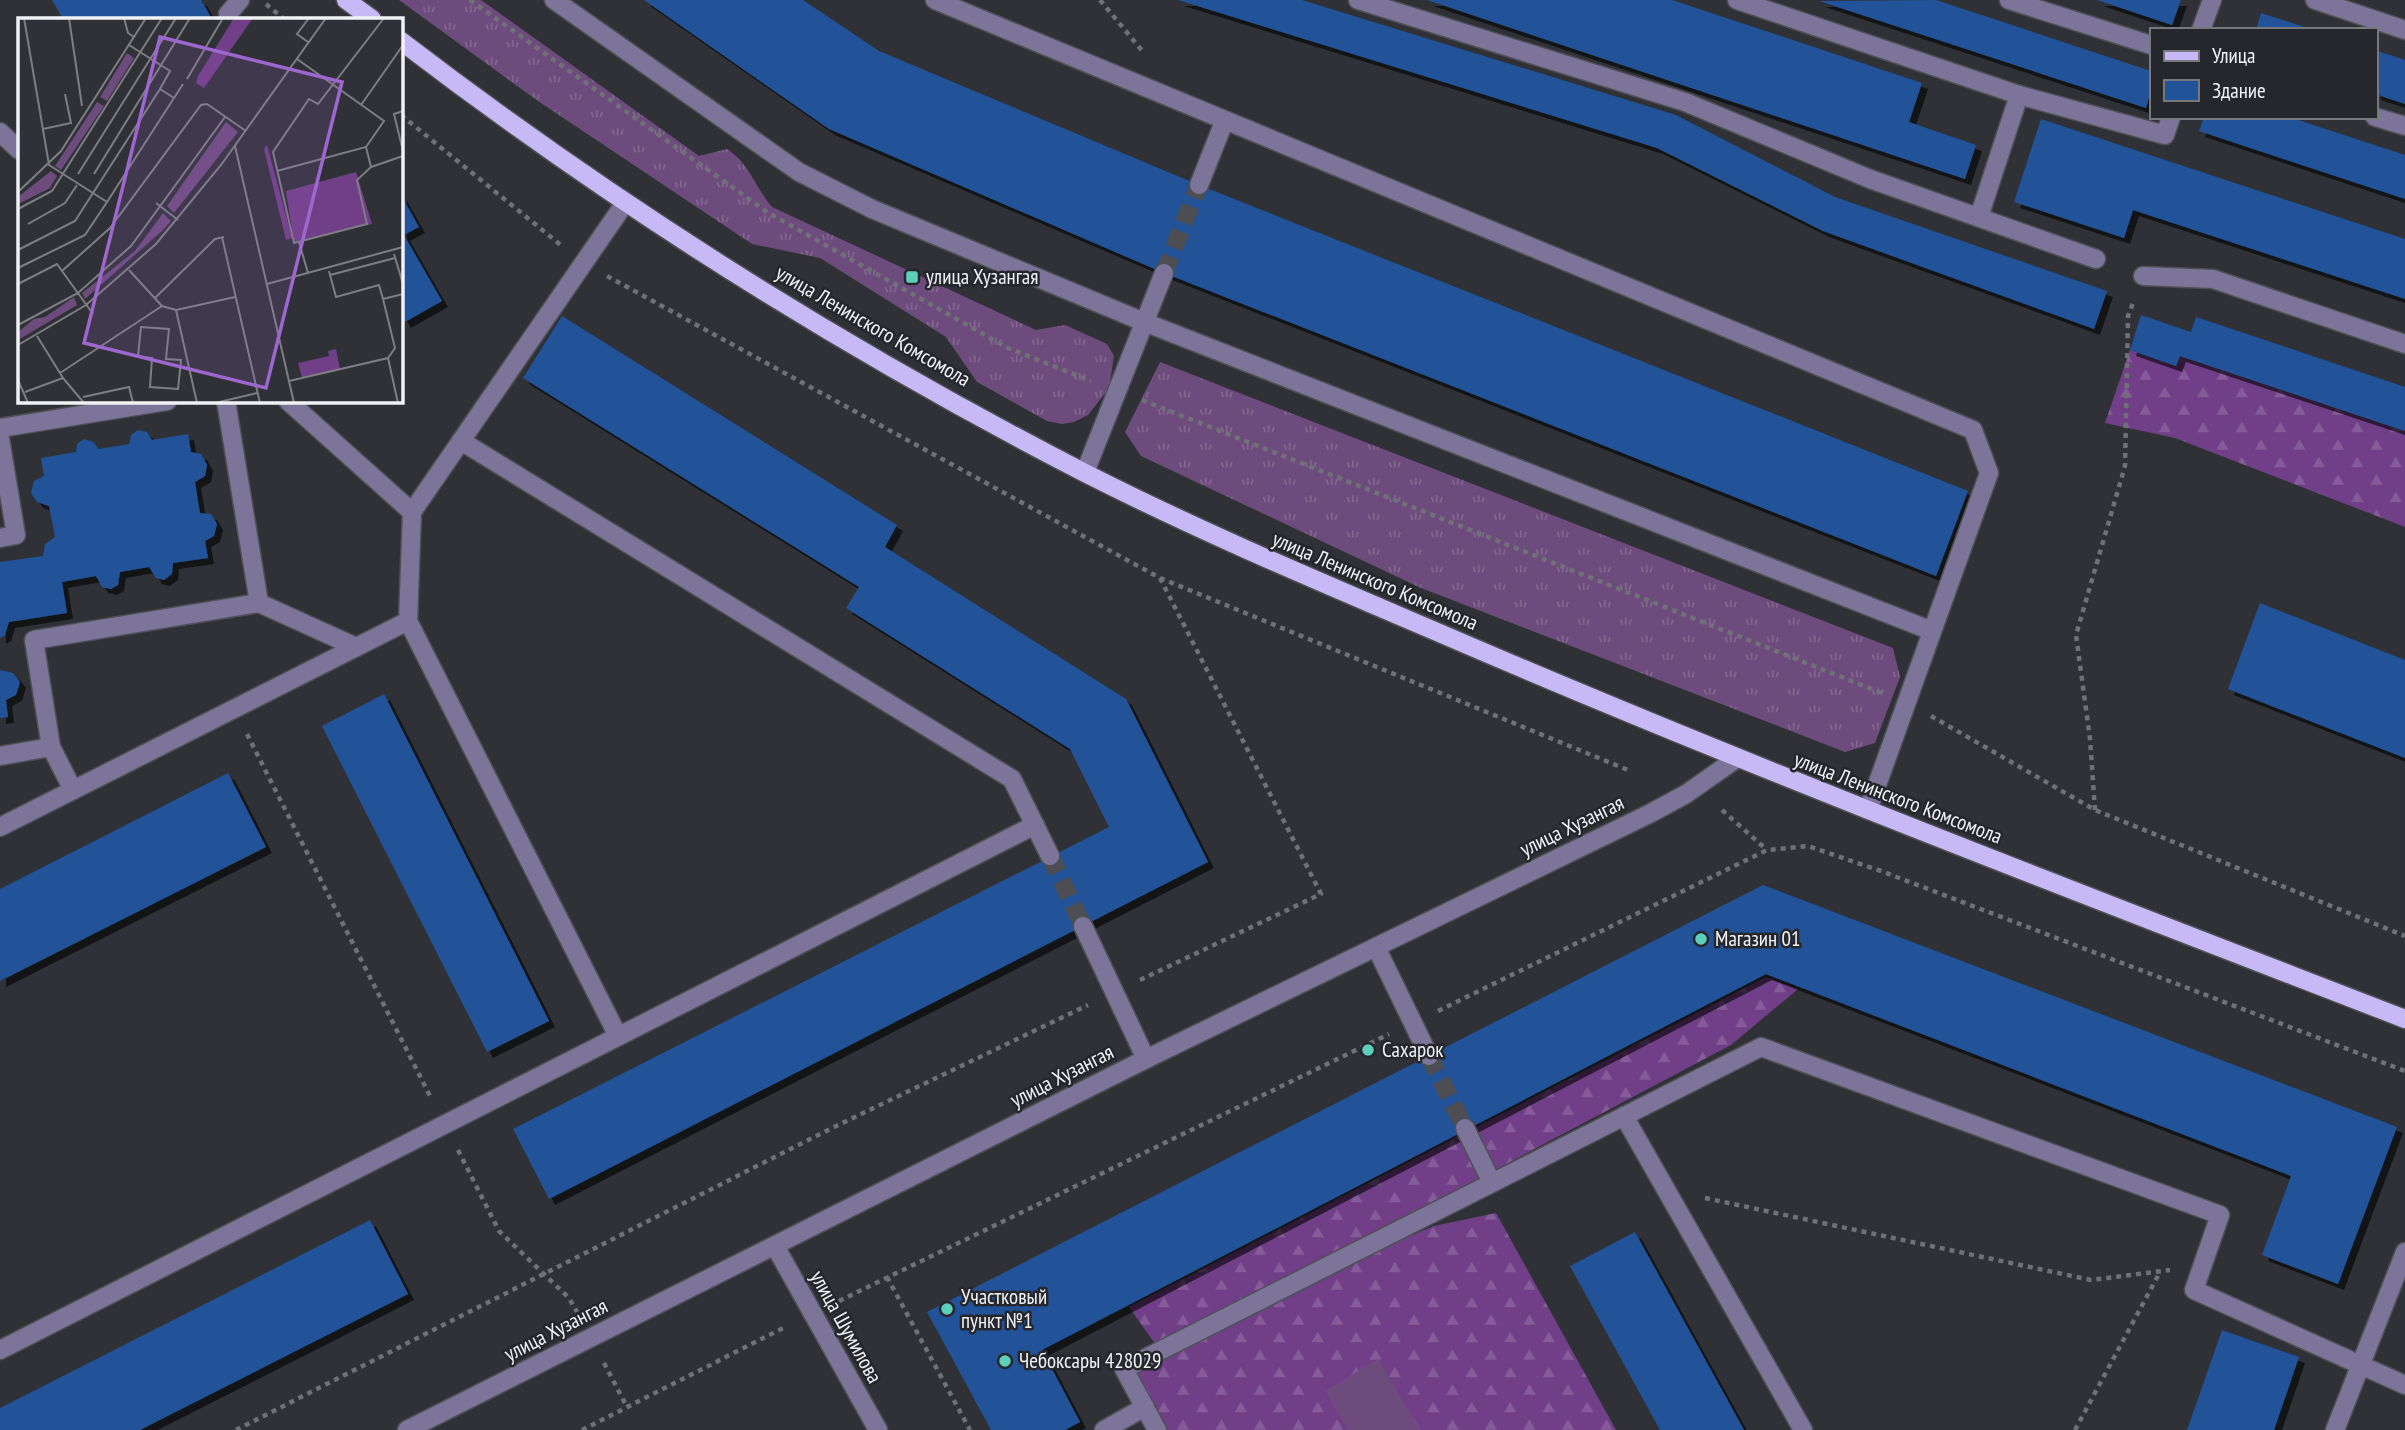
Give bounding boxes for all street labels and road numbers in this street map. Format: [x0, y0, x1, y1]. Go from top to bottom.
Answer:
street label: улица Ленинского Комсомола [771, 259, 976, 392]
street label: улица Ленинского Комсомола [1268, 525, 1482, 636]
street label: улица Ленинского Комсомола [1790, 745, 2006, 850]
street label: улица Хузангая [1515, 789, 1628, 862]
street label: улица Хузангая [1006, 1038, 1118, 1113]
street label: улица Шумилова [804, 1266, 888, 1388]
street label: улица Хузангая [500, 1292, 612, 1367]

